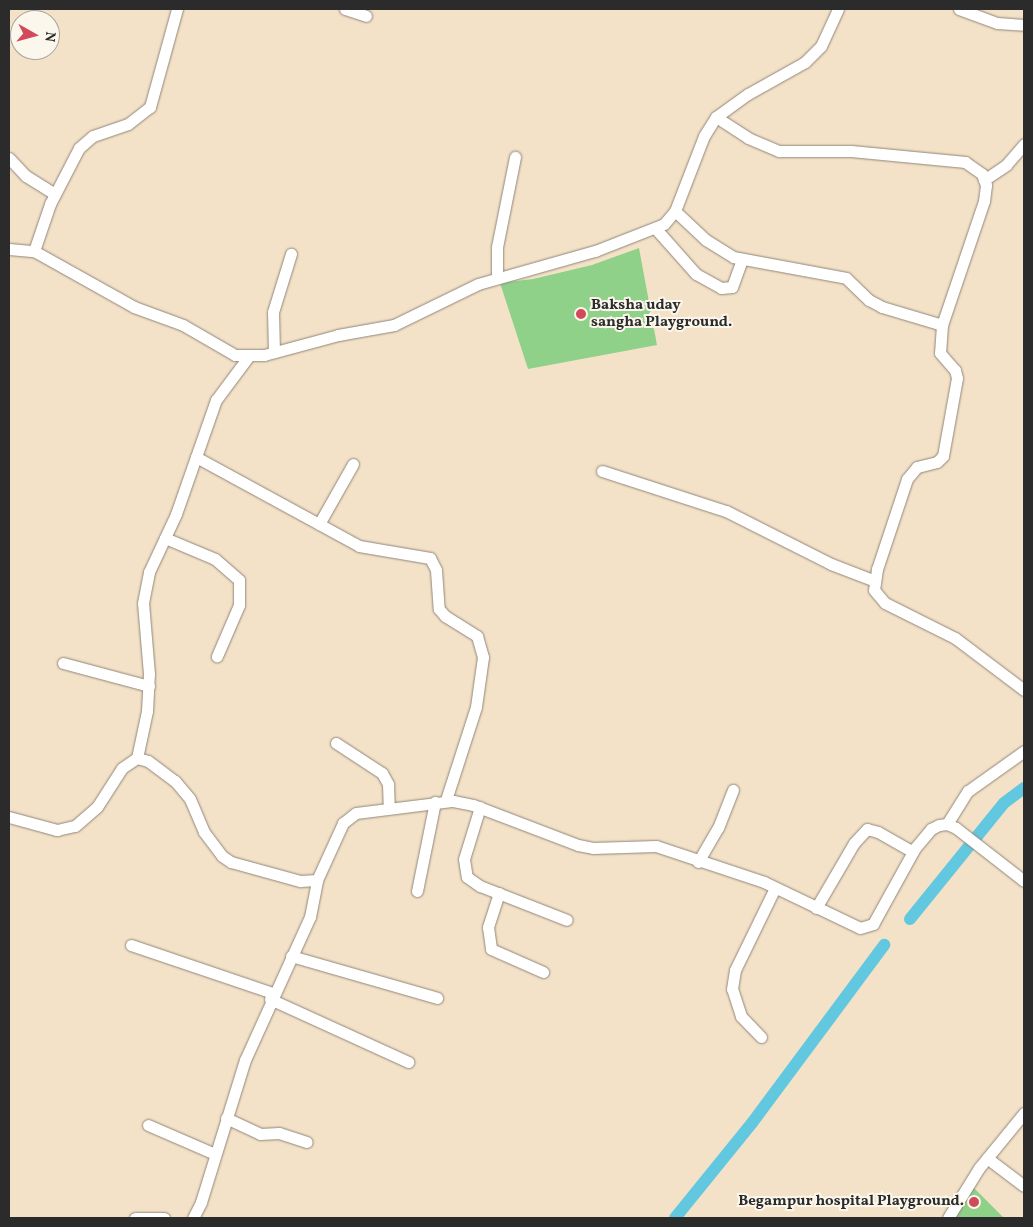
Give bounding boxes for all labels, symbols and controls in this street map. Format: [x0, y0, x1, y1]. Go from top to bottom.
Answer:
north arrow [10, 10, 60, 60]
text: N [39, 31, 59, 43]
place label: Baksha uday sangha Playground. [591, 296, 732, 331]
marker: Baksha uday sangha Playground. [575, 308, 587, 320]
place label: Begampur hospital Playground. [738, 1193, 964, 1211]
marker: Begampur hospital Playground. [968, 1196, 980, 1208]

